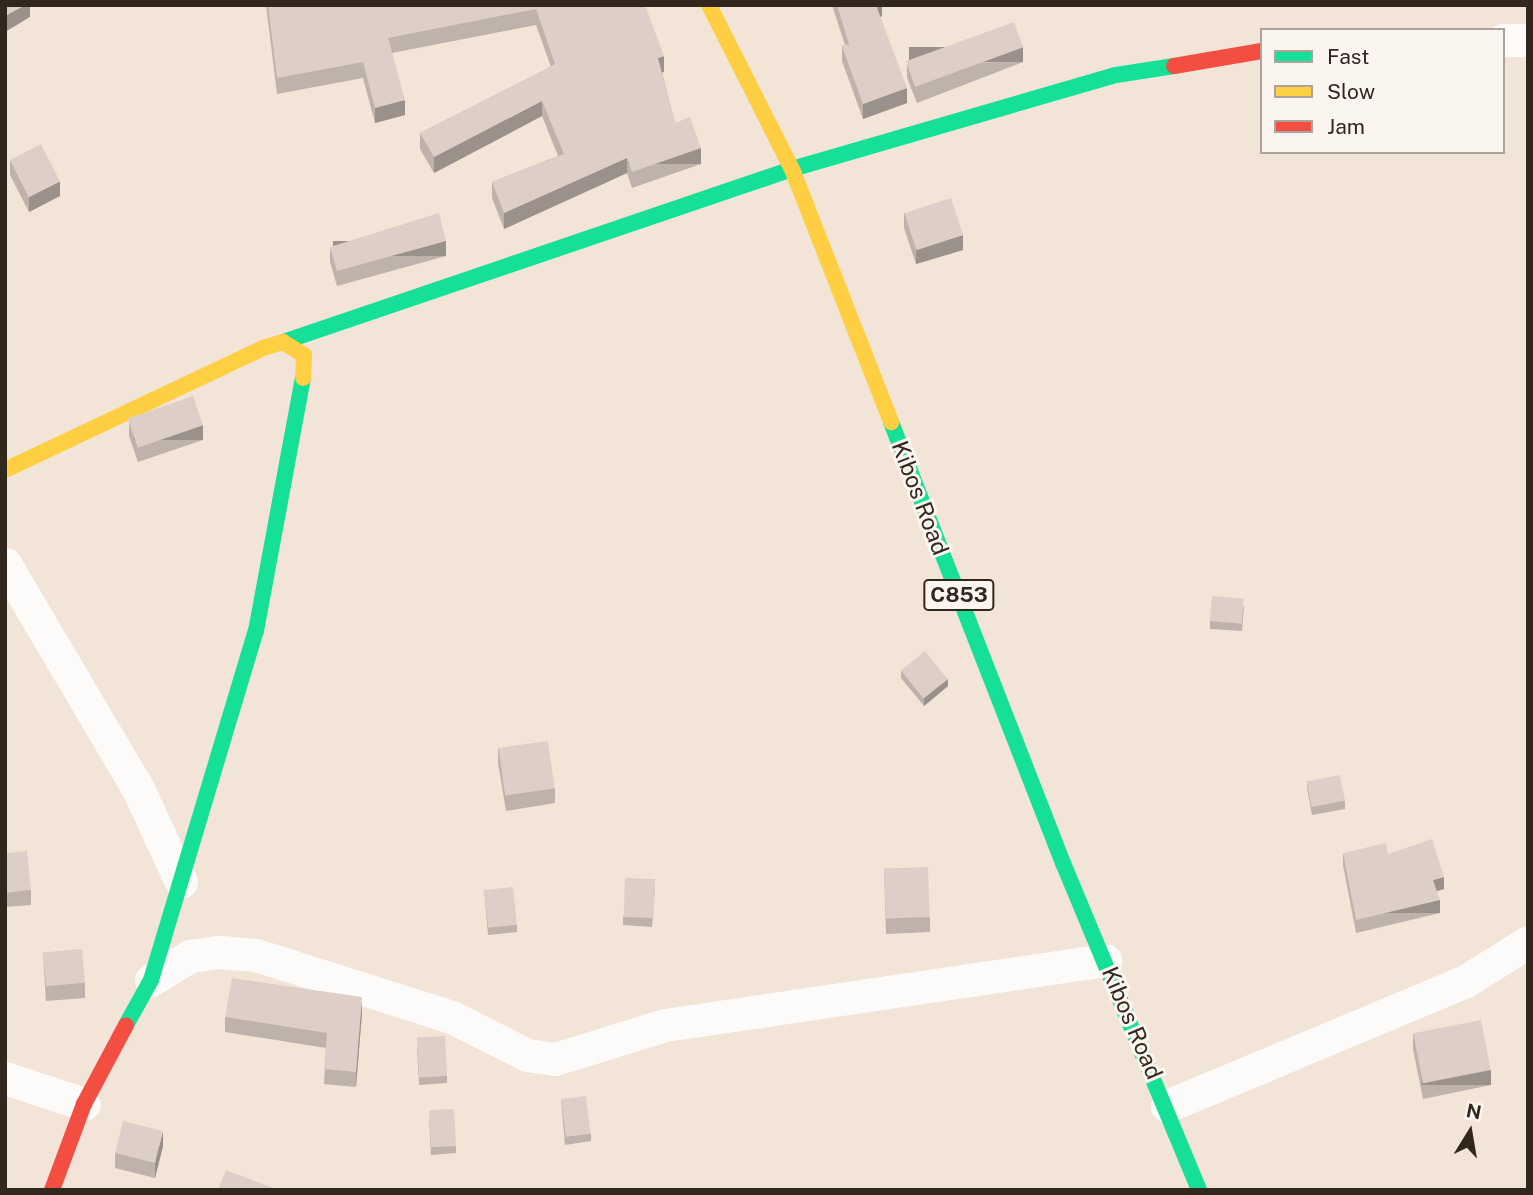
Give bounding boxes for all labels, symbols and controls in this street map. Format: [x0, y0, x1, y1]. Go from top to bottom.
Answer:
legend [1260, 28, 1505, 154]
text: Fast [1327, 44, 1369, 69]
text: Slow [1327, 79, 1375, 104]
text: Jam [1327, 114, 1365, 139]
street label: Kibos Road [886, 437, 954, 559]
road number: C853 [922, 578, 996, 612]
street label: Kibos Road [1096, 962, 1168, 1084]
north arrow [1435, 1097, 1505, 1167]
text: N [1465, 1099, 1483, 1124]

